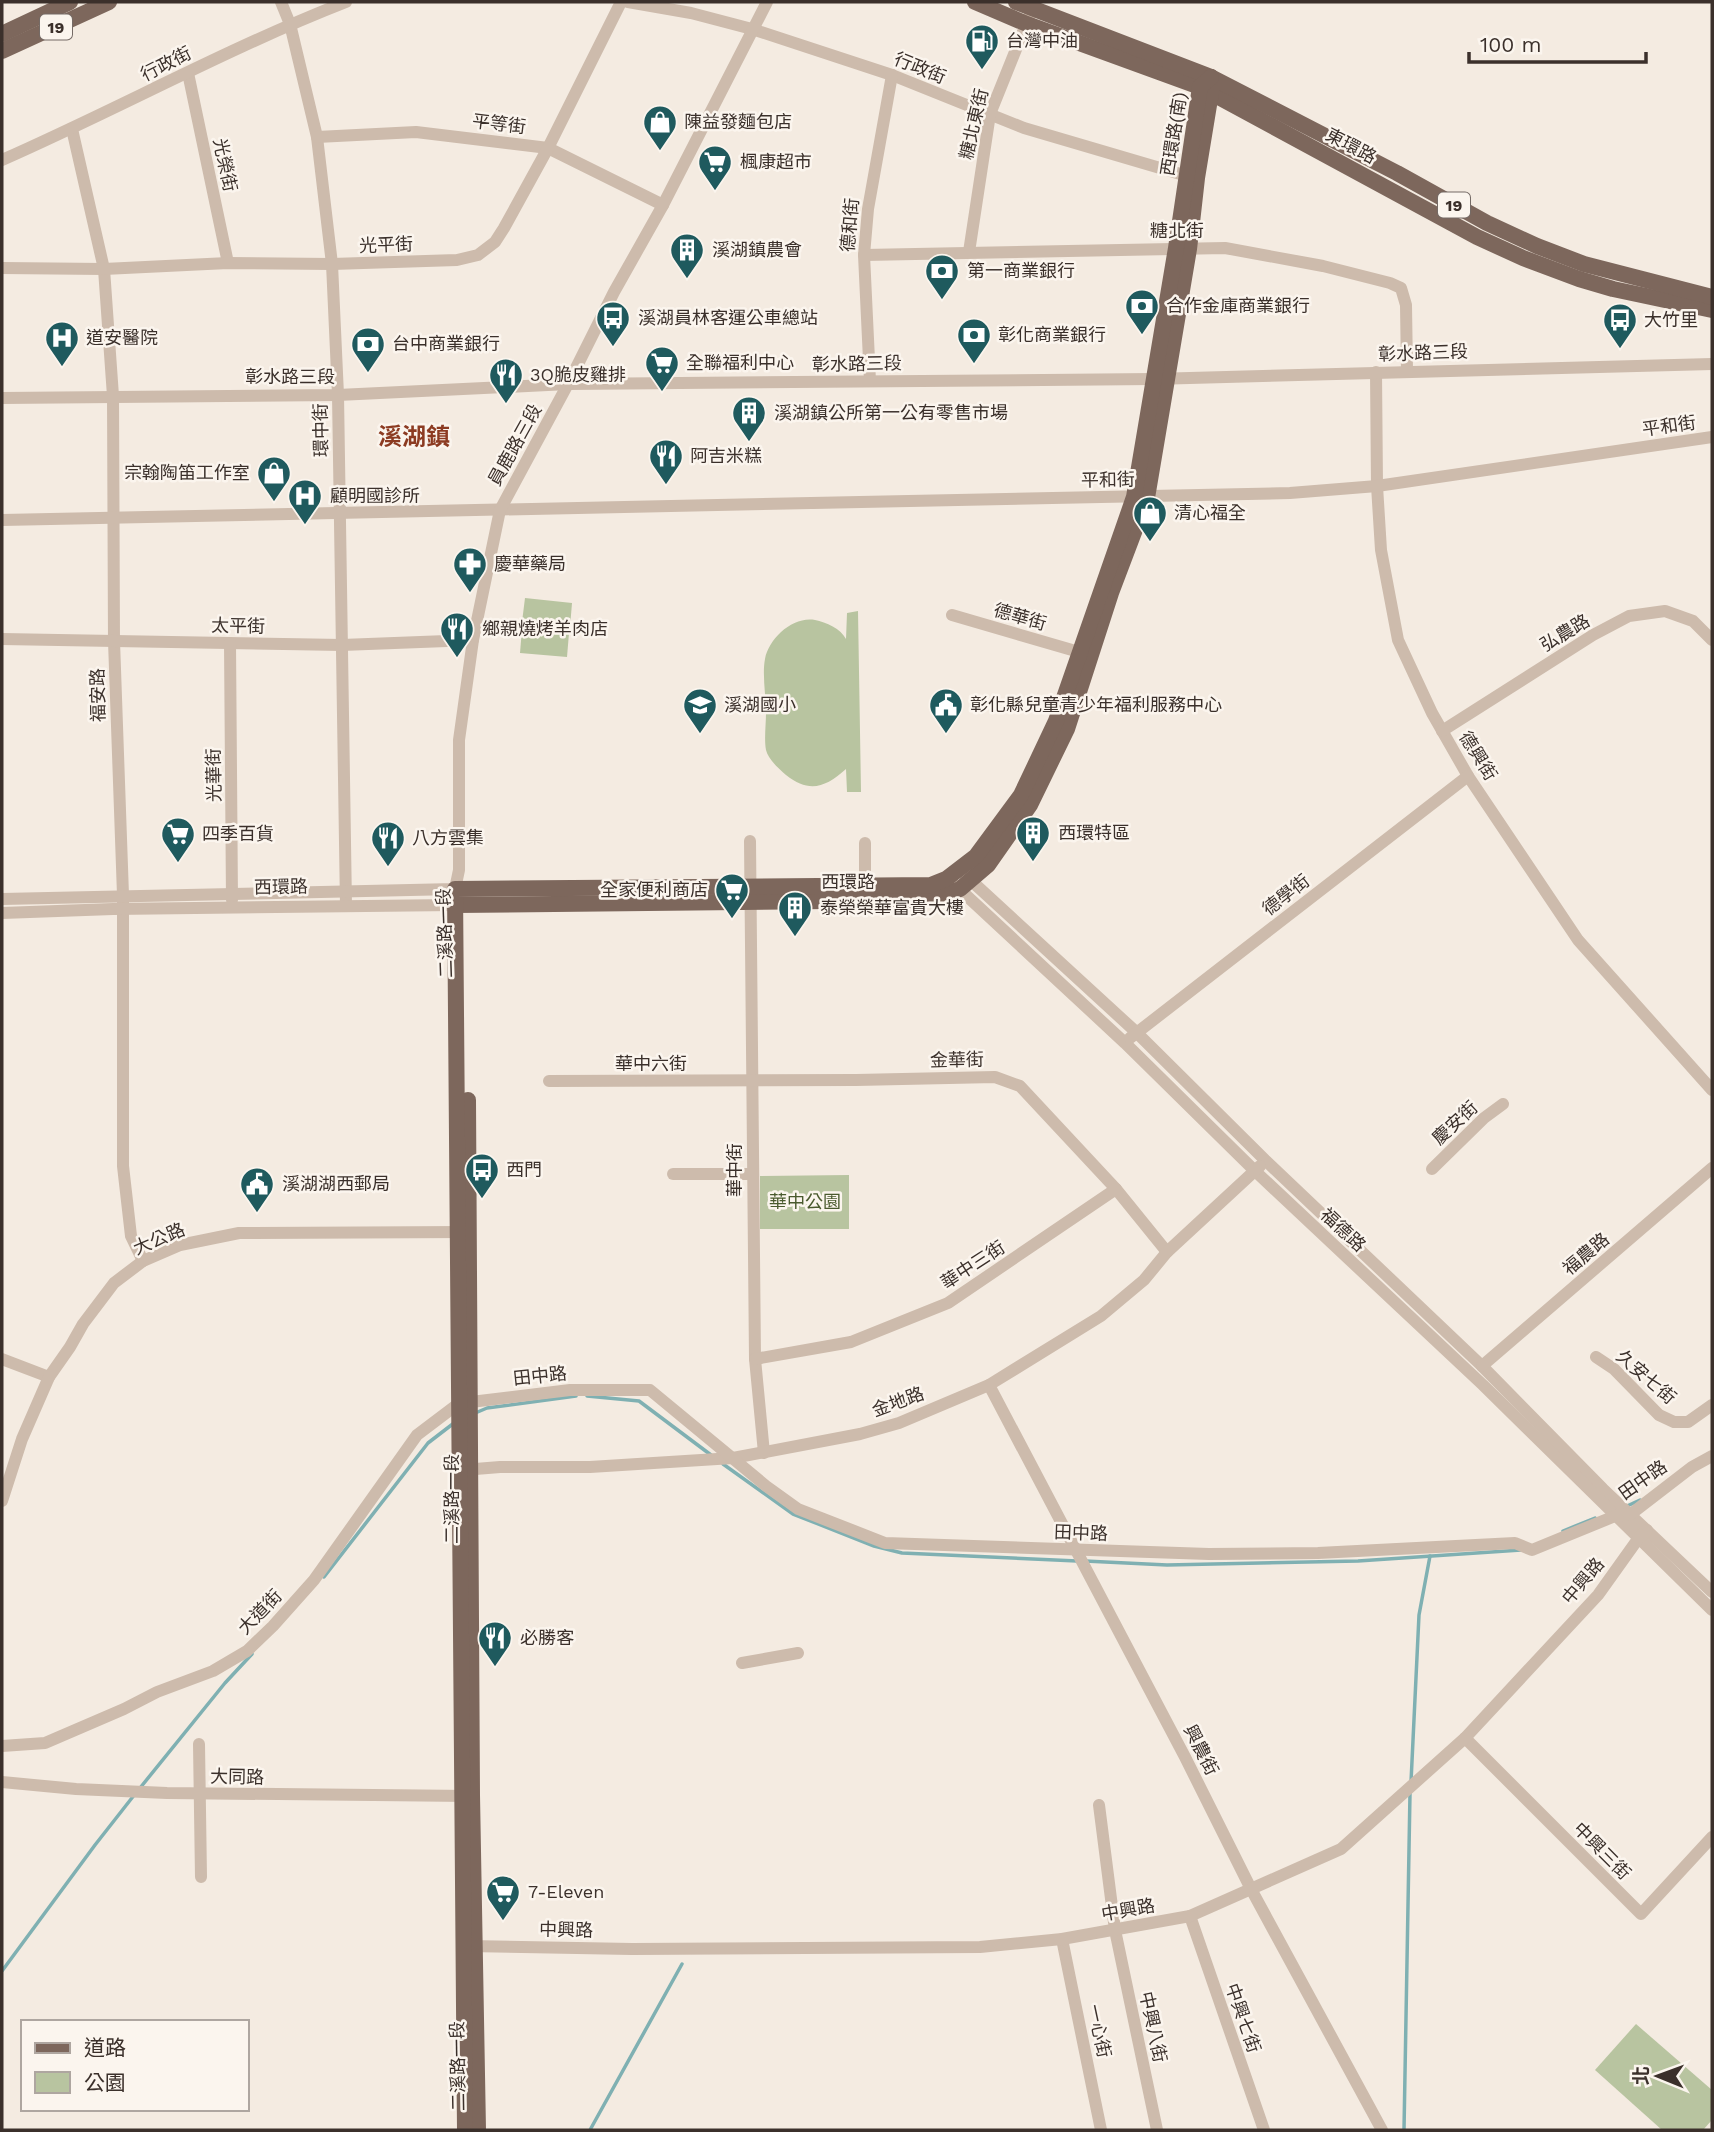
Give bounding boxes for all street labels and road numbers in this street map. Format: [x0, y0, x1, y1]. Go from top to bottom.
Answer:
road number: 19 [40, 15, 72, 40]
street label: 行政街 [137, 42, 195, 85]
street label: 行政街 [891, 48, 949, 87]
street label: 糖北東街 [955, 86, 992, 161]
street label: 西環路(南) [1157, 90, 1190, 177]
street label: 平等街 [471, 110, 527, 137]
street label: 東環路 [1322, 124, 1380, 168]
street label: 光榮街 [210, 136, 241, 193]
road number: 19 [1438, 192, 1470, 218]
street label: 德和街 [837, 197, 862, 253]
street label: 糖北街 [1150, 220, 1204, 241]
street label: 光平街 [359, 233, 413, 256]
street label: 彰水路三段 [1378, 340, 1468, 365]
street label: 彰水路三段 [812, 352, 902, 375]
street label: 彰水路三段 [245, 366, 335, 387]
street label: 員鹿路三段 [484, 400, 546, 489]
street label: 環中街 [310, 403, 331, 457]
street label: 平和街 [1641, 411, 1697, 440]
street label: 平和街 [1081, 469, 1135, 490]
street label: 德華街 [991, 599, 1049, 634]
street label: 弘農路 [1536, 610, 1593, 655]
street label: 太平街 [211, 615, 265, 636]
street label: 福安路 [87, 668, 108, 722]
street label: 德興街 [1455, 727, 1502, 784]
street label: 光華街 [203, 748, 224, 802]
street label: 德學街 [1258, 870, 1313, 920]
street label: 西環路 [821, 871, 875, 892]
street label: 西環路 [254, 876, 308, 897]
street label: 二溪路一段 [432, 888, 457, 978]
street label: 金華街 [930, 1049, 984, 1070]
street label: 華中六街 [615, 1053, 687, 1074]
street label: 慶安街 [1428, 1097, 1482, 1149]
street label: 華中街 [724, 1143, 745, 1197]
street label: 福德路 [1316, 1204, 1370, 1256]
street label: 大公路 [130, 1218, 188, 1259]
street label: 福農路 [1558, 1228, 1613, 1279]
street label: 華中三街 [937, 1236, 1009, 1293]
street label: 久安七街 [1612, 1345, 1680, 1408]
street label: 田中路 [512, 1362, 568, 1389]
street label: 金地路 [869, 1382, 927, 1421]
street label: 二溪路一段 [441, 1454, 462, 1544]
street label: 田中路 [1615, 1456, 1671, 1504]
street label: 田中路 [1054, 1521, 1108, 1544]
street label: 中興路 [1557, 1553, 1608, 1608]
street label: 大道街 [233, 1585, 286, 1638]
street label: 興農街 [1180, 1721, 1223, 1779]
street label: 大同路 [210, 1766, 264, 1787]
street label: 中興三街 [1569, 1818, 1635, 1884]
street label: 中興路 [1100, 1894, 1156, 1925]
street label: 中興路 [539, 1919, 593, 1940]
street label: 中興七街 [1222, 1980, 1265, 2055]
street label: 中興八街 [1136, 1989, 1171, 2064]
street label: 一心街 [1084, 2002, 1115, 2059]
street label: 二溪路一段 [446, 2021, 469, 2111]

